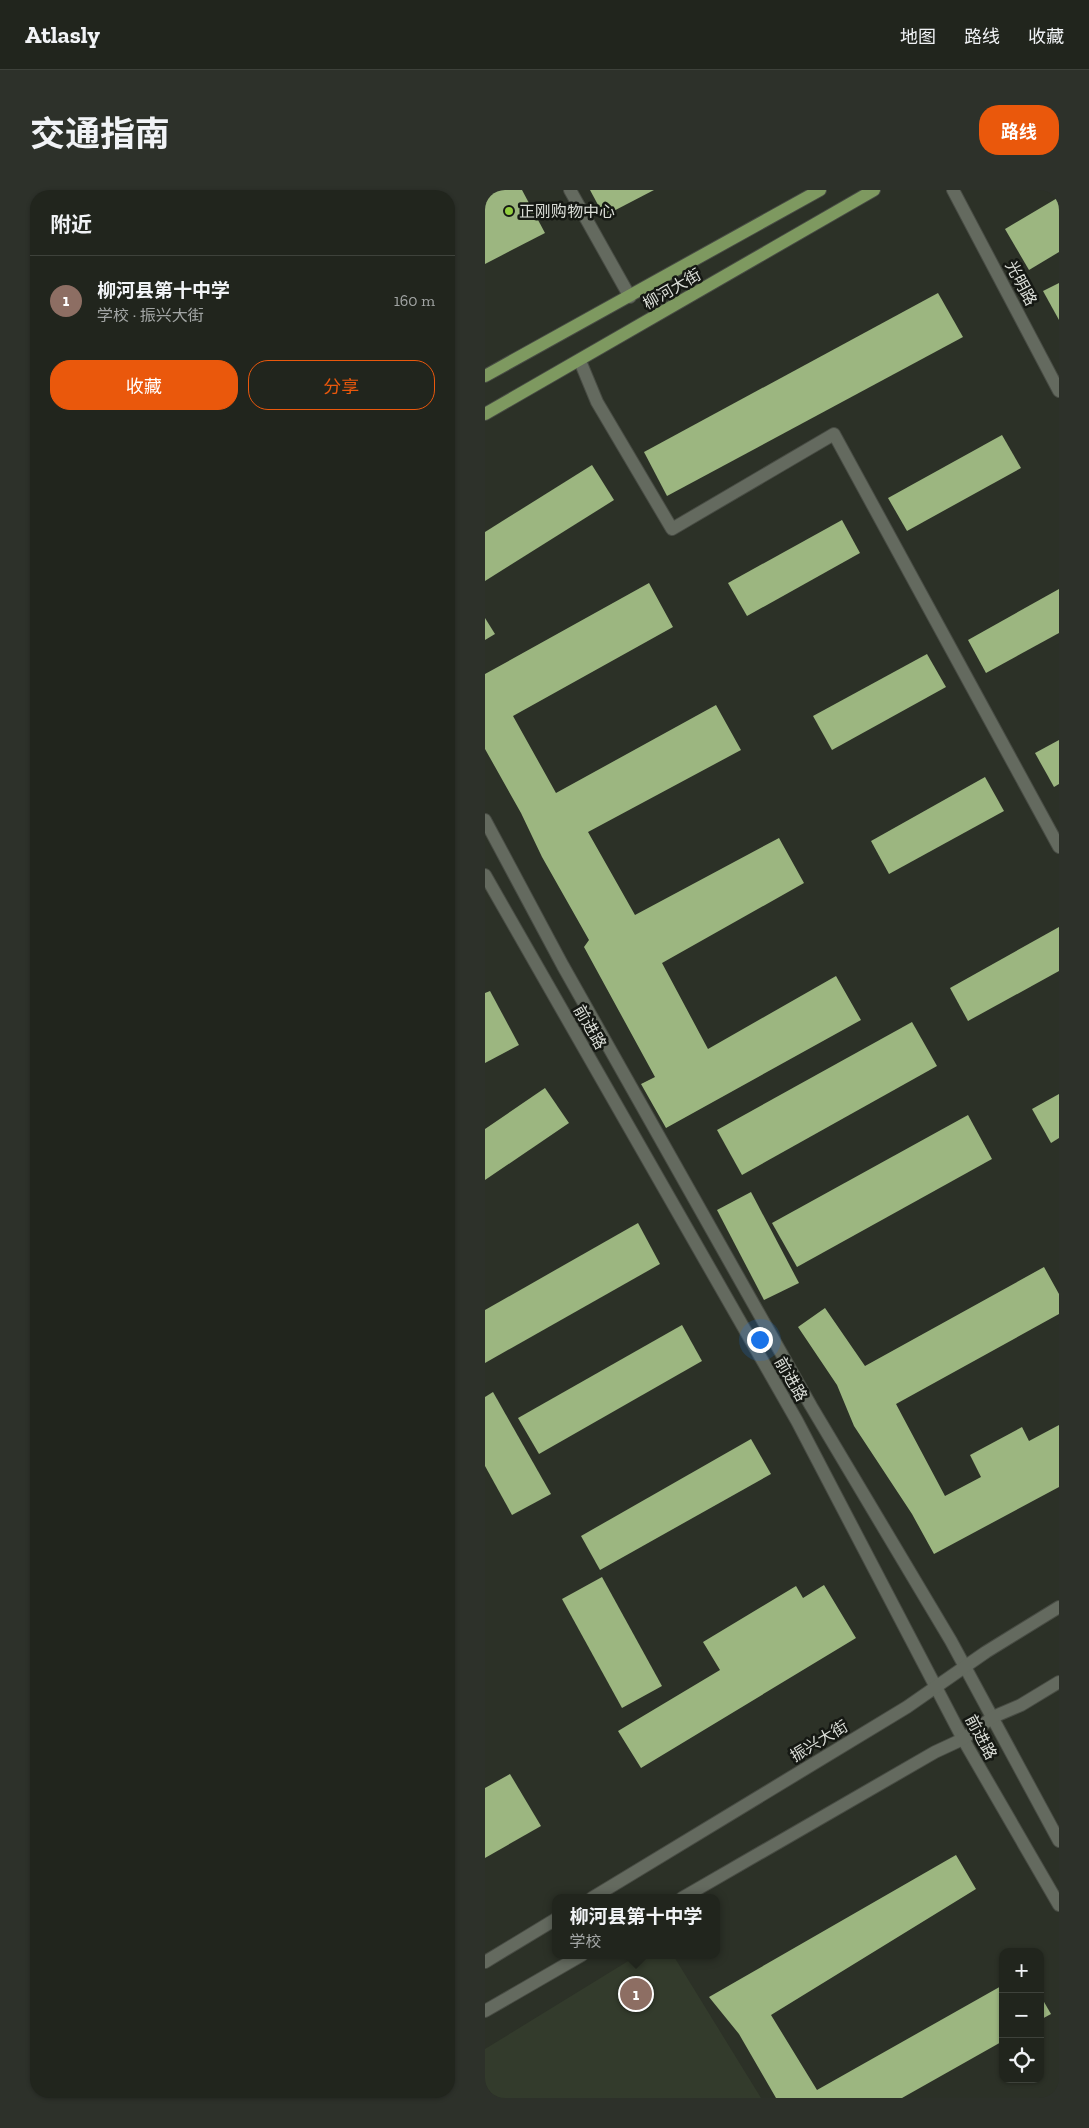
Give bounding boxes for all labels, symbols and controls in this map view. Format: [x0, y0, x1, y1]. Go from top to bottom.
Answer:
text: Atlasly [25, 20, 100, 49]
text: 地图 [900, 26, 936, 48]
text: 路线 [964, 26, 1000, 48]
text: 收藏 [1028, 26, 1064, 48]
button: 路线 [979, 105, 1059, 155]
text: 交通指南 [30, 113, 170, 155]
place label: 正刚购物中心 [519, 202, 615, 221]
marker: 正刚购物中心 [503, 205, 515, 217]
text: 附近 [50, 212, 92, 237]
street label: 光明路 [1001, 257, 1041, 309]
street label: 柳河大街 [640, 265, 704, 313]
text: 柳河县第十中学 [97, 279, 230, 302]
text: 1 [63, 291, 69, 310]
text: 160 m [394, 291, 435, 310]
text: 学校 · 振兴大街 [97, 306, 204, 325]
button: 收藏 [50, 360, 238, 410]
button: 分享 [248, 360, 435, 410]
street label: 前进路 [570, 1001, 610, 1053]
your location [747, 1327, 773, 1353]
street label: 前进路 [771, 1353, 811, 1405]
street label: 前进路 [961, 1711, 1001, 1763]
street label: 振兴大街 [787, 1716, 851, 1766]
popup [552, 1894, 720, 1959]
text: 柳河县第十中学 [569, 1905, 703, 1928]
text: 学校 [569, 1932, 602, 1951]
map controls [999, 1948, 1044, 2083]
button: + [999, 1948, 1044, 1993]
pin: 1 [620, 1975, 652, 2013]
button: − [999, 1993, 1044, 2038]
button: locate [999, 2038, 1044, 2083]

